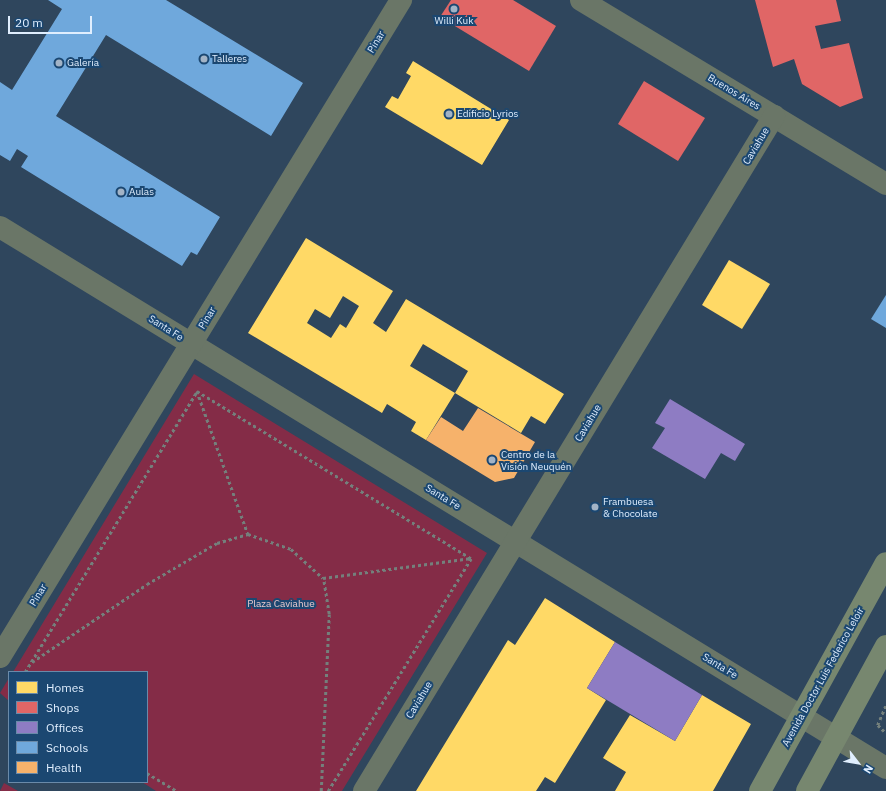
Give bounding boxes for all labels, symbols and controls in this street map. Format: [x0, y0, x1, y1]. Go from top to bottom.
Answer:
marker: Willi Kuk [449, 4, 459, 14]
scale bar [10, 8, 94, 34]
text: 20 m [15, 15, 43, 30]
place label: Willi Kuk [435, 15, 473, 27]
street label: Pinar [365, 29, 387, 55]
place label: Talleres [212, 53, 247, 65]
marker: Talleres [199, 54, 209, 64]
place label: Galería [67, 57, 99, 69]
marker: Galería [54, 58, 64, 68]
street label: Buenos Aires [706, 72, 762, 112]
place label: Edificio Lyrios [457, 108, 518, 120]
marker: Edificio Lyrios [444, 109, 454, 119]
street label: Caviahue [740, 125, 772, 167]
place label: Aulas [129, 186, 154, 198]
marker: Aulas [116, 187, 126, 197]
street label: Pinar [196, 305, 218, 331]
street label: Santa Fe [146, 313, 186, 343]
street label: Caviahue [572, 402, 604, 444]
place label: Centro de la Visión Neuquén [501, 448, 571, 472]
marker: Centro de la Visión Neuquén [486, 454, 498, 466]
street label: Santa Fe [423, 482, 463, 512]
place label: Frambuesa & Chocolate [603, 495, 657, 518]
marker: Frambuesa & Chocolate [590, 502, 600, 512]
street label: Pinar [27, 582, 49, 608]
park label: Plaza Caviahue [247, 598, 315, 610]
street label: Avenida Doctor Luis Federico Leloir [780, 605, 866, 749]
street label: Santa Fe [700, 651, 740, 681]
legend [8, 671, 148, 783]
street label: Caviahue [403, 679, 435, 721]
text: Homes [46, 680, 84, 695]
text: Shops [46, 700, 79, 715]
text: Offices [46, 720, 84, 735]
text: Schools [46, 740, 88, 755]
north arrow [838, 743, 878, 783]
text: Health [46, 760, 82, 775]
text: N [860, 762, 876, 776]

